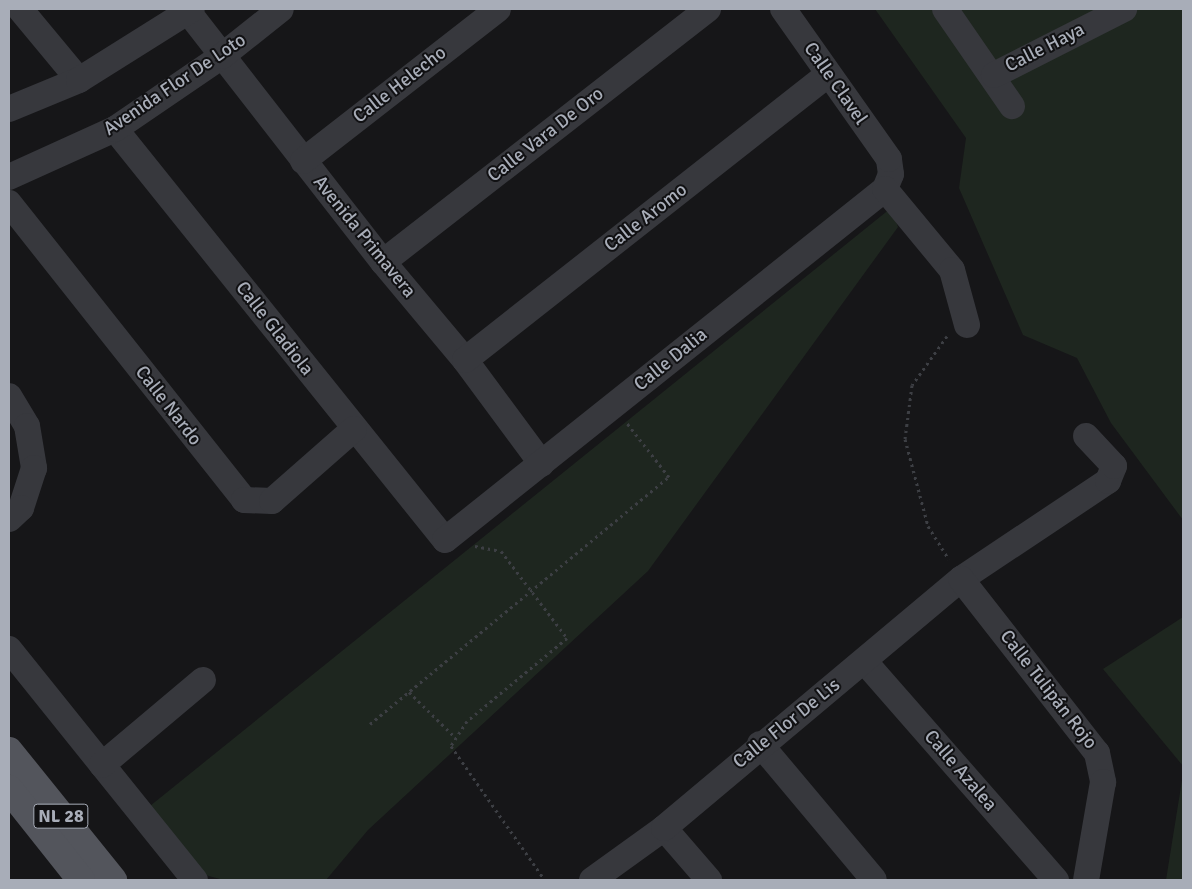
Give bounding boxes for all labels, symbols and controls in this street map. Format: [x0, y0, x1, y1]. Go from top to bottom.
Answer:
street label: Calle Haya [1002, 18, 1088, 78]
street label: Avenida Flor De Loto [100, 29, 250, 141]
street label: Calle Clavel [798, 38, 872, 130]
street label: Calle Helecho [349, 42, 451, 128]
street label: Calle Vara De Oro [483, 83, 609, 187]
street label: Avenida Primavera [308, 171, 420, 303]
street label: Calle Aromo [600, 179, 692, 257]
street label: Calle Gladiola [230, 277, 318, 381]
street label: Calle Dalia [630, 324, 712, 396]
street label: Calle Nardo [130, 362, 206, 450]
street label: Calle Tulipán Rojo [994, 626, 1102, 754]
street label: Calle Flor De Lis [729, 674, 845, 774]
street label: Calle Azalea [919, 726, 1001, 816]
road number: NL 28 [32, 800, 90, 831]

